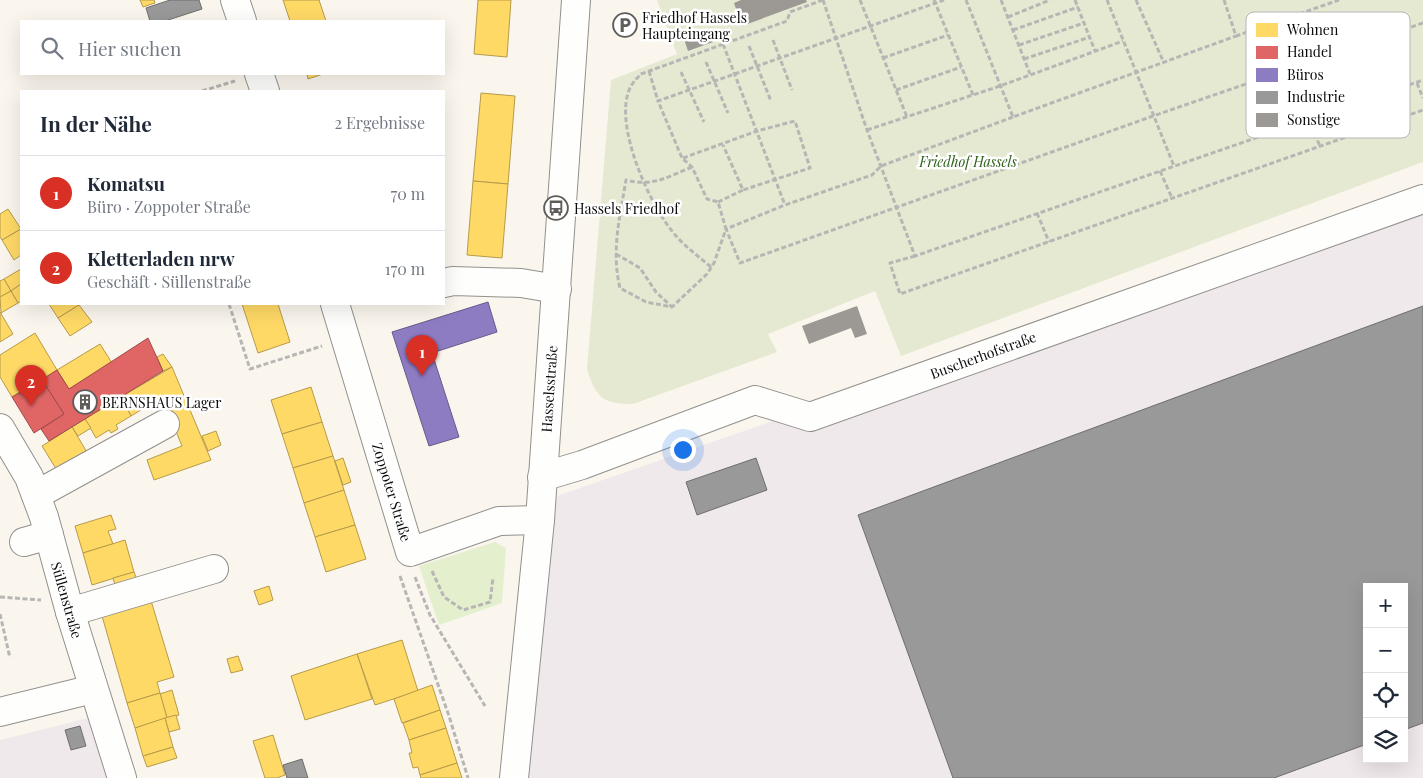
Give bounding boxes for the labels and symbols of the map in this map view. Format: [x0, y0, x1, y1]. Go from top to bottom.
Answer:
place label: Friedhof Hassels Haupteingang [642, 8, 747, 43]
parking icon: Friedhof Hassels Haupteingang [612, 12, 638, 38]
legend [1246, 12, 1410, 138]
text: Wohnen [1286, 20, 1339, 39]
text: Handel [1287, 42, 1332, 61]
text: Büros [1287, 65, 1324, 84]
text: Industrie [1287, 87, 1345, 106]
text: Sonstige [1287, 110, 1340, 129]
park label: Friedhof Hassels [918, 152, 1017, 171]
bus stop icon: Hassels Friedhof [543, 195, 569, 221]
place label: Hassels Friedhof [574, 199, 680, 218]
street label: Buscherhofstraße [927, 327, 1039, 383]
pin: 1 [406, 335, 438, 376]
street label: Hasselsstraße [536, 345, 562, 433]
pin: 2 [15, 365, 47, 406]
building icon: BERNSHAUS Lager [72, 389, 98, 415]
place label: BERNSHAUS Lager [102, 393, 222, 412]
your location [670, 437, 696, 463]
street label: Zoppoter Straße [368, 440, 416, 544]
street label: Süllenstraße [47, 560, 87, 640]

